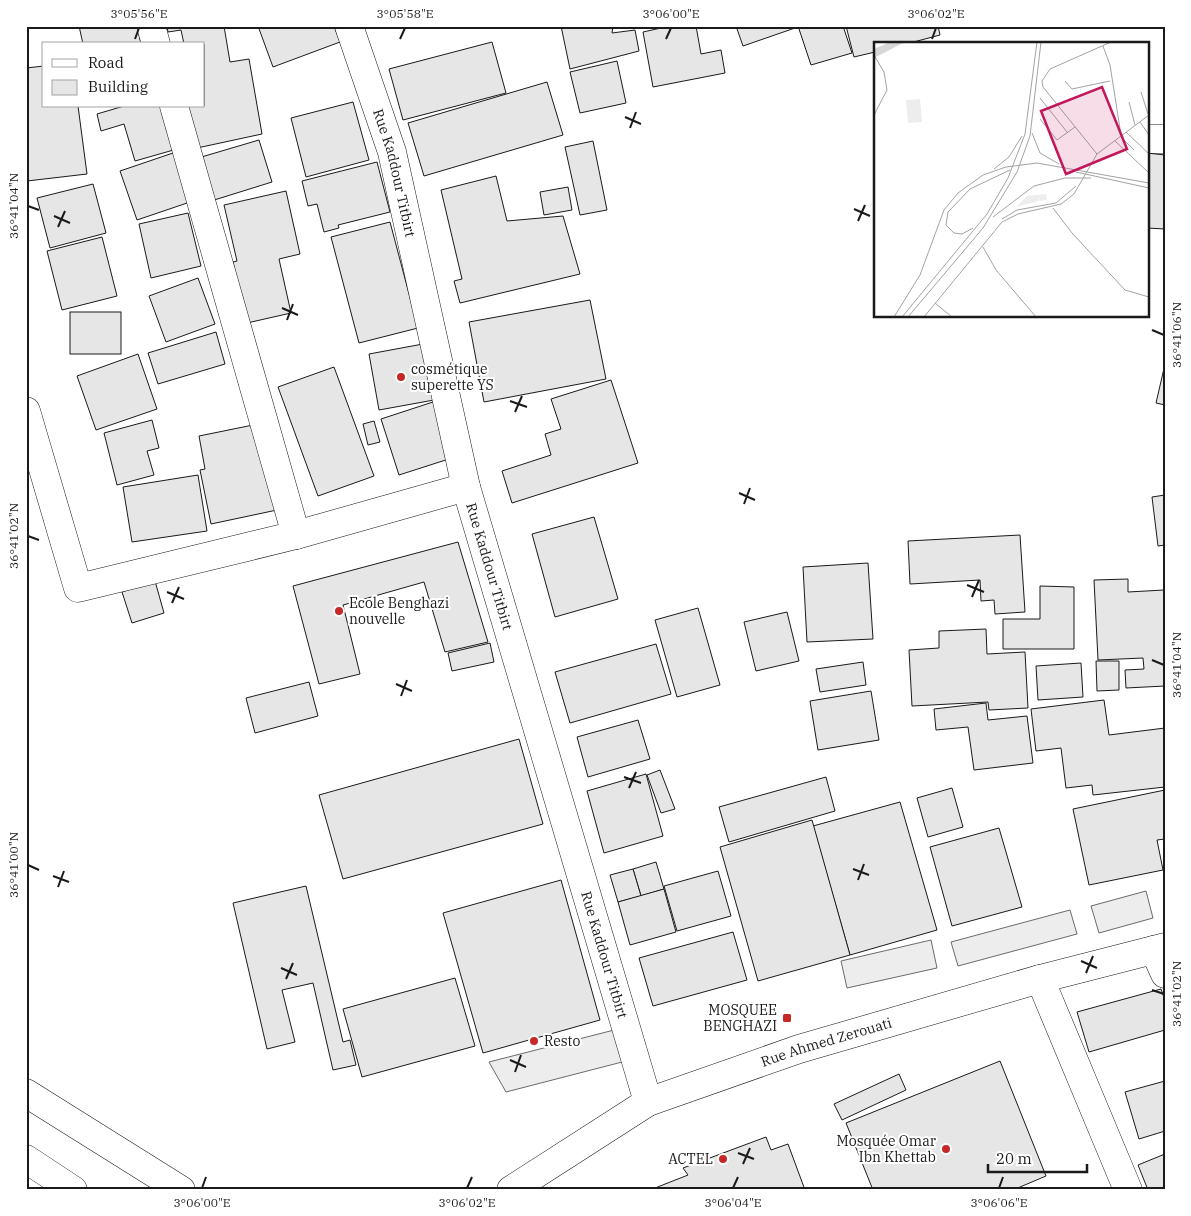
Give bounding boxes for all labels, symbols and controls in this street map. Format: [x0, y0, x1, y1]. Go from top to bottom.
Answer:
text: 3°05'56"E [110, 6, 168, 21]
text: 3°05'58"E [376, 6, 434, 21]
text: 3°06'00"E [642, 6, 700, 21]
text: 3°06'02"E [907, 6, 965, 21]
legend [42, 42, 205, 108]
inset map [874, 42, 1148, 318]
text: Road [88, 53, 124, 72]
text: Building [88, 77, 148, 96]
street label: Rue Kaddour Titbirt [369, 106, 420, 239]
text: 36°41'04"N [6, 173, 21, 239]
text: 36°41'06"N [1169, 302, 1184, 368]
place label: cosmétique superette YS [411, 360, 494, 394]
marker: cosmétique superette YS [395, 371, 407, 383]
street label: Rue Kaddour Titbirt [462, 501, 517, 632]
text: 36°41'02"N [6, 503, 21, 569]
place label: Ecole Benghazi nouvelle [349, 594, 449, 628]
marker: Ecole Benghazi nouvelle [333, 605, 345, 617]
text: 36°41'04"N [1169, 632, 1184, 698]
text: 36°41'00"N [6, 832, 21, 898]
street label: Rue Kaddour Titbirt [577, 889, 632, 1021]
text: 36°41'02"N [1169, 961, 1184, 1027]
place label: MOSQUEE BENGHAZI [703, 1001, 777, 1035]
marker: MOSQUEE BENGHAZI [781, 1012, 793, 1024]
street label: Rue Ahmed Zerouati [758, 1014, 894, 1071]
place label: Resto [544, 1032, 580, 1050]
marker: Resto [528, 1035, 540, 1047]
place label: Mosquée Omar Ibn Khettab [837, 1132, 937, 1166]
scale bar [988, 1141, 1087, 1173]
marker: Mosquée Omar Ibn Khettab [940, 1143, 952, 1155]
text: 20 m [996, 1149, 1032, 1168]
place label: ACTEL [668, 1150, 713, 1168]
marker: ACTEL [717, 1153, 729, 1165]
text: 3°06'00"E [173, 1195, 231, 1210]
text: 3°06'02"E [438, 1195, 496, 1210]
text: 3°06'04"E [704, 1195, 762, 1210]
text: 3°06'06"E [970, 1195, 1028, 1210]

